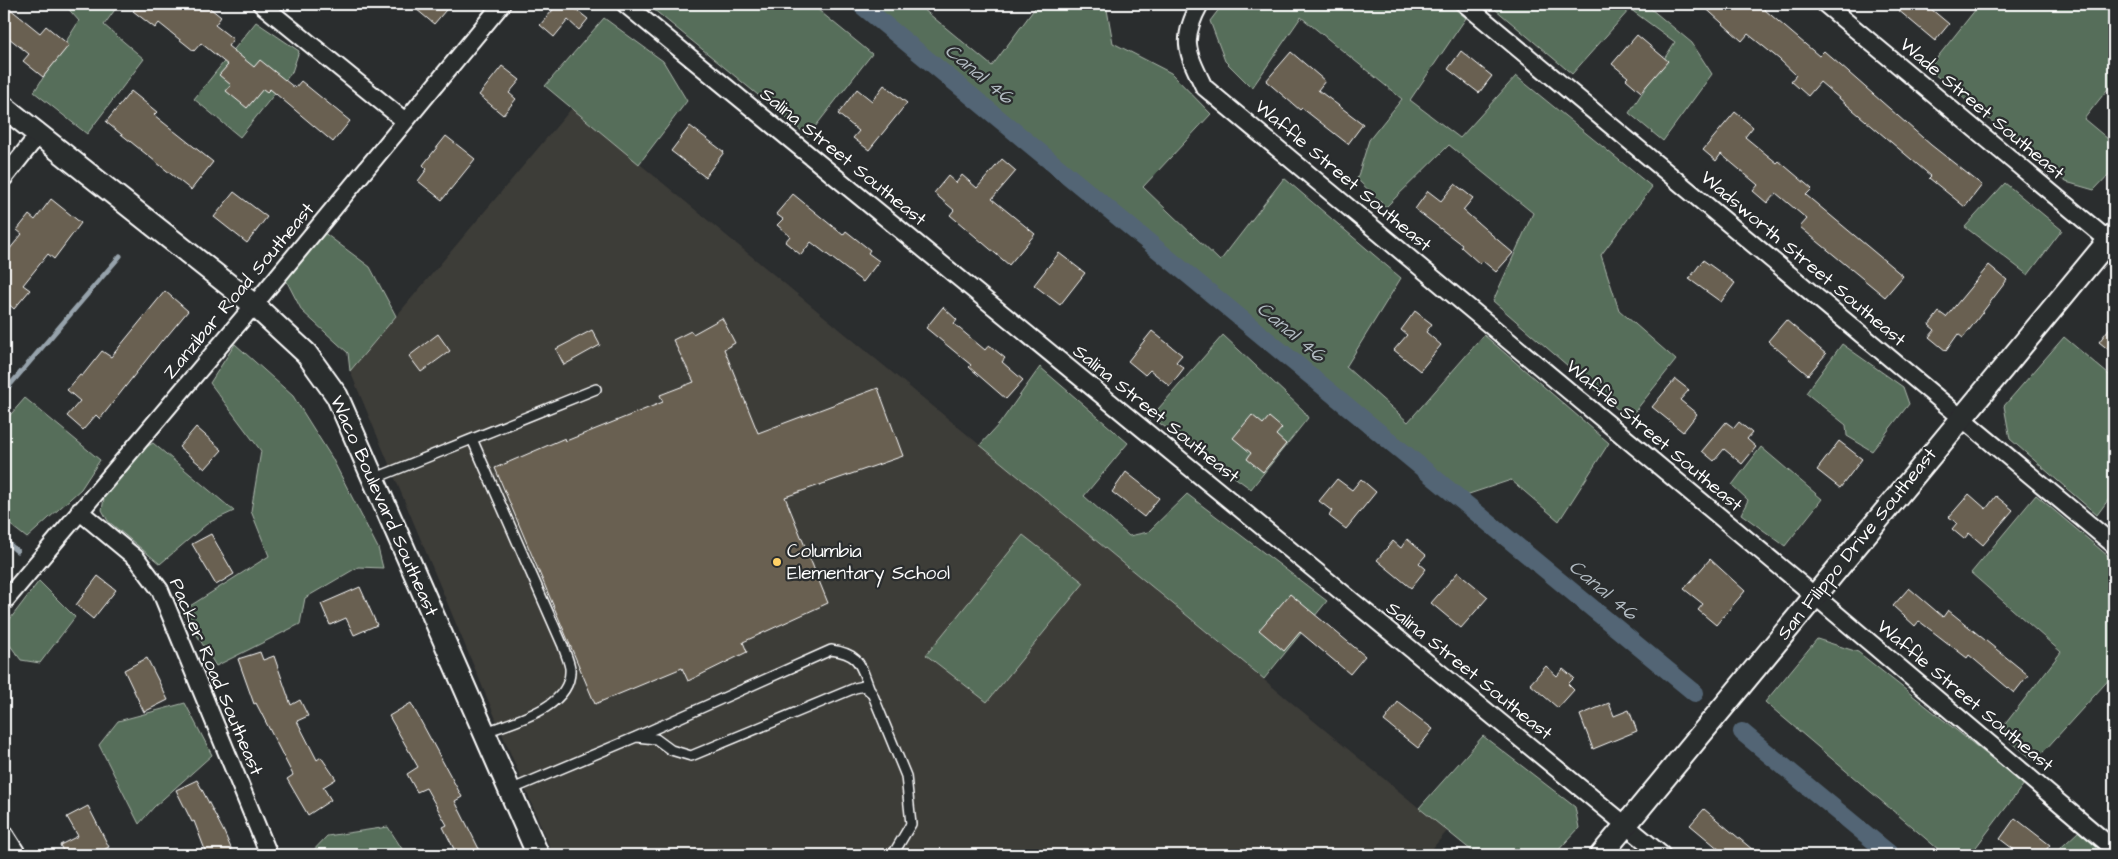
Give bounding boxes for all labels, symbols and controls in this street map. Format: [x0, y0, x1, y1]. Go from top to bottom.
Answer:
street label: Wade Street Southeast [1894, 32, 2071, 186]
water label: Canal 46 [939, 37, 1020, 112]
street label: Salina Street Southeast [754, 81, 932, 233]
street label: Waffle Street Southeast [1249, 94, 1438, 259]
street label: Wadsworth Street Southeast [1694, 165, 1912, 353]
street label: Zanzibar Road Southeast [157, 197, 321, 385]
water label: Canal 46 [1251, 295, 1332, 370]
street label: Salina Street Southeast [1067, 338, 1245, 490]
street label: Waffle Street Southeast [1560, 354, 1749, 519]
street label: Waco Boulevard Southeast [323, 391, 445, 621]
street label: San Filippo Drive Southeast [1771, 442, 1943, 646]
place label: Columbia Elementary School [787, 538, 950, 588]
water label: Canal 46 [1563, 553, 1644, 628]
marker: Columbia Elementary School [771, 556, 783, 568]
street label: Packer Road Southeast [162, 574, 270, 780]
street label: Salina Street Southeast [1380, 595, 1558, 747]
street label: Waffle Street Southeast [1871, 614, 2060, 779]

